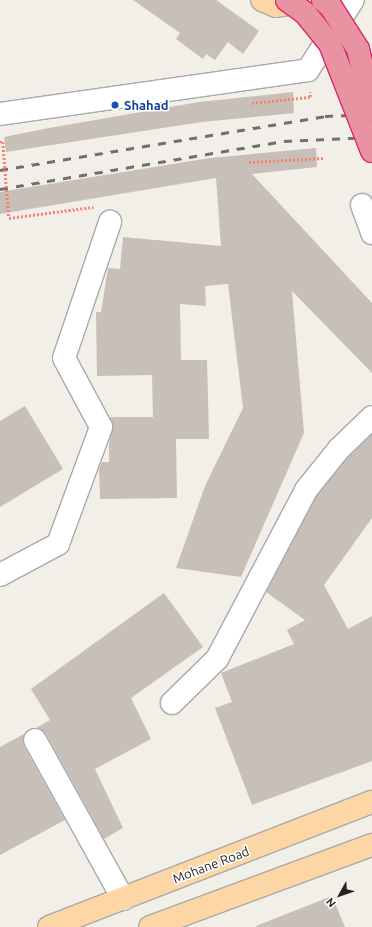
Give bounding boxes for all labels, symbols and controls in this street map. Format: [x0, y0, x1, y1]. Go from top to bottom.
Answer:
place label: Shahad [124, 97, 168, 113]
marker: Shahad [109, 99, 121, 111]
street label: Mohane Road [171, 843, 251, 887]
north arrow [320, 875, 360, 915]
text: N [324, 896, 338, 910]

